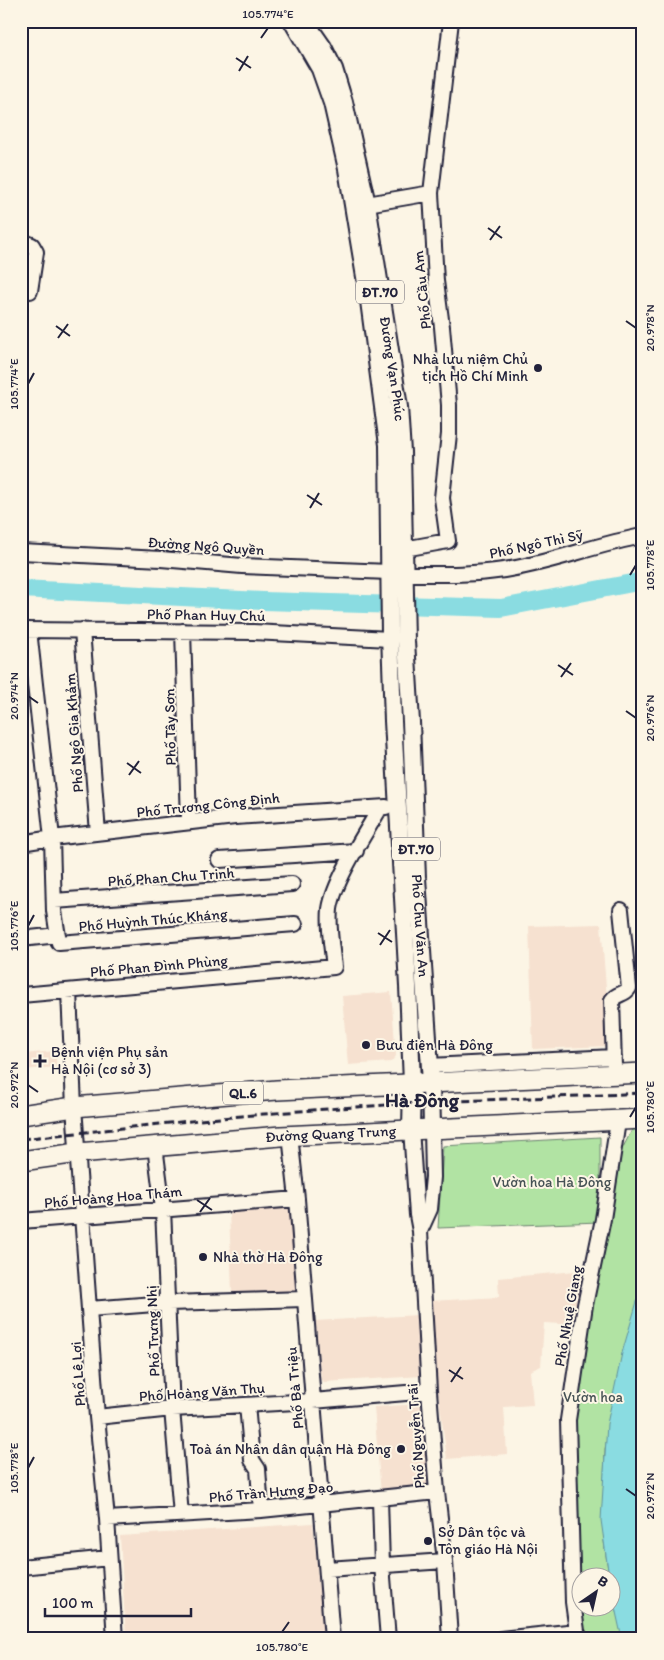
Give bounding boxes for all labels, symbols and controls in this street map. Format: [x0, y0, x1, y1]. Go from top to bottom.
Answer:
text: 105.774°E [242, 7, 294, 21]
street label: Phố Cầu Am [409, 249, 435, 330]
road number: ĐT.70 [356, 280, 404, 304]
text: 20.978°N [643, 304, 657, 352]
street label: Đường Vạn Phúc [376, 315, 409, 422]
place label: Nhà lưu niệm Chủ tịch Hồ Chí Minh [413, 350, 528, 385]
text: 105.774°E [7, 358, 21, 410]
marker: Nhà lưu niệm Chủ tịch Hồ Chí Minh [532, 362, 544, 374]
street label: Phố Ngô Thì Sỹ [488, 525, 584, 563]
street label: Đường Ngô Quyền [147, 533, 265, 559]
text: 105.778°E [643, 539, 657, 590]
street label: Phố Phan Huy Chú [147, 605, 265, 625]
text: 20.974°N [7, 672, 21, 720]
street label: Phố Ngô Gia Khảm [61, 672, 87, 793]
street label: Phố Tây Sơn [160, 688, 180, 766]
text: 20.976°N [643, 695, 657, 741]
street label: Phố Trương Công Định [135, 789, 281, 821]
road number: ĐT.70 [392, 838, 440, 861]
street label: Phố Phan Chu Trinh [107, 864, 235, 890]
street label: Phố Chu Văn An [408, 874, 433, 978]
text: 105.776°E [7, 900, 21, 951]
street label: Phố Huỳnh Thúc Kháng [78, 905, 228, 935]
street label: Phố Phan Đình Phùng [89, 951, 229, 981]
place label: Bưu điện Hà Đông [376, 1036, 493, 1054]
marker: Bưu điện Hà Đông [360, 1039, 372, 1051]
place label: Bệnh viện Phụ sản Hà Nội (cơ sở 3) [51, 1043, 169, 1078]
marker: Bệnh viện Phụ sản Hà Nội (cơ sở 3) [33, 1054, 47, 1068]
text: 20.972°N [7, 1062, 21, 1108]
text: 105.780°E [643, 1080, 657, 1133]
road number: QL.6 [223, 1082, 263, 1104]
district label: Hà Đông [385, 1088, 460, 1113]
street label: Đường Quang Trung [264, 1122, 397, 1146]
park label: Vườn hoa Hà Đông [493, 1173, 612, 1191]
street label: Phố Hoàng Hoa Thám [43, 1182, 183, 1212]
place label: Nhà thờ Hà Đông [213, 1248, 323, 1266]
marker: Nhà thờ Hà Đông [197, 1251, 209, 1263]
street label: Phố Nhuệ Giang [550, 1264, 586, 1368]
street label: Phố Trưng Nhị [142, 1285, 164, 1377]
street label: Phố Lê Lợi [67, 1341, 89, 1407]
street label: Phố Bà Triệu [282, 1346, 308, 1430]
street label: Phố Hoàng Văn Thụ [138, 1379, 266, 1405]
street label: Phố Nguyễn Trãi [403, 1383, 429, 1489]
park label: Vườn hoa [563, 1388, 624, 1406]
place label: Toà án Nhân dân quận Hà Đông [189, 1440, 391, 1458]
text: 105.778°E [7, 1442, 21, 1493]
marker: Toà án Nhân dân quận Hà Đông [395, 1443, 407, 1455]
text: 20.972°N [643, 1473, 657, 1519]
street label: Phố Trần Hưng Đạo [208, 1478, 334, 1506]
place label: Sở Dân tộc và Tôn giáo Hà Nội [438, 1523, 538, 1558]
marker: Sở Dân tộc và Tôn giáo Hà Nội [422, 1535, 434, 1547]
north arrow [572, 1568, 622, 1618]
text: B [594, 1572, 611, 1591]
scale bar [45, 1585, 191, 1617]
text: 100 m [52, 1594, 94, 1612]
text: 105.780°E [256, 1640, 309, 1654]

